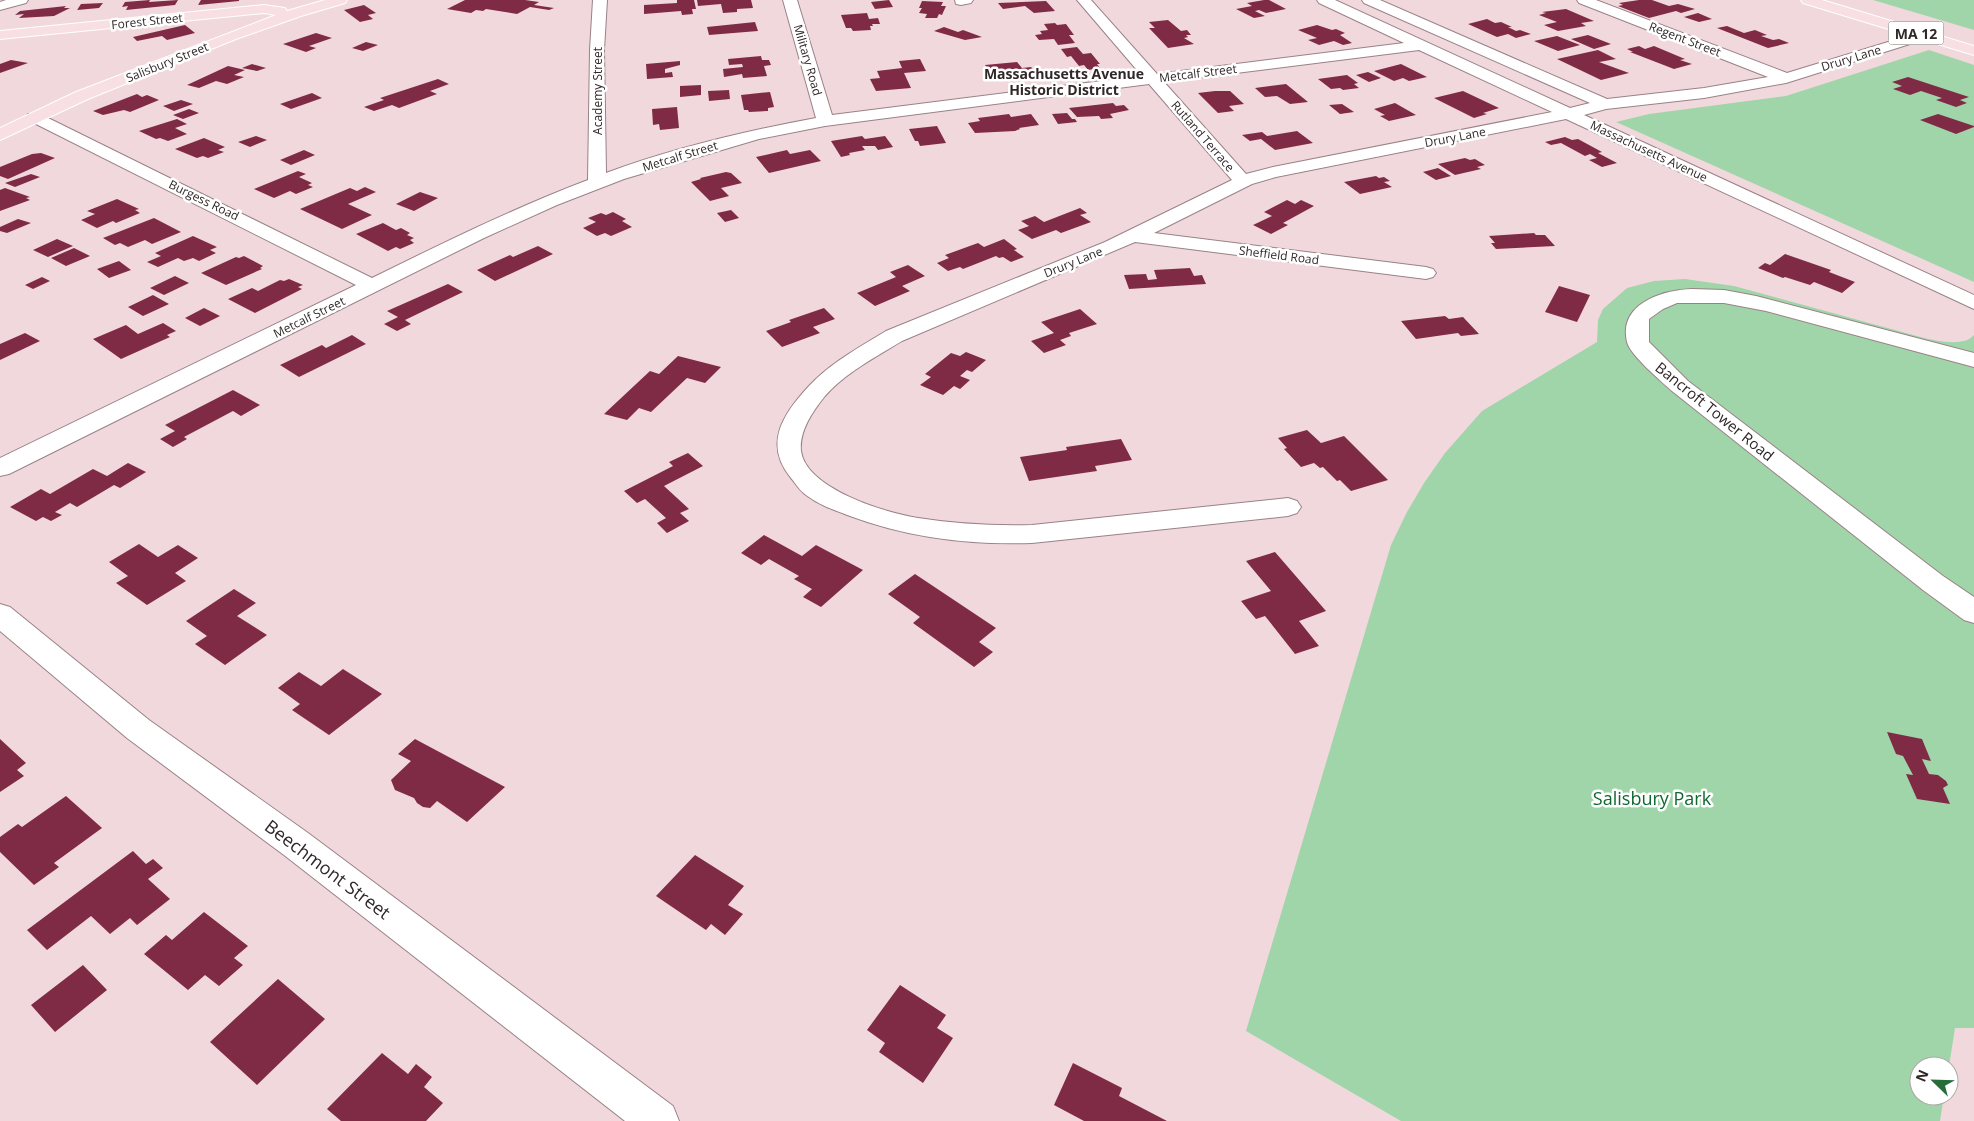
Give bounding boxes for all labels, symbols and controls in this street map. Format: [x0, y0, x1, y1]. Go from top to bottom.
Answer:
street label: Forest Street [110, 9, 184, 33]
street label: Regent Street [1647, 18, 1723, 60]
street label: Military Road [790, 22, 826, 98]
road number: MA 12 [1888, 22, 1944, 44]
street label: Salisbury Street [123, 38, 211, 86]
street label: Drury Lane [1819, 41, 1883, 75]
street label: Academy Street [589, 47, 606, 135]
street label: Metcalf Street [1158, 60, 1238, 86]
district label: Massachusetts Avenue Historic District [984, 64, 1144, 99]
street label: Rutland Terrace [1167, 97, 1239, 175]
street label: Massachusetts Avenue [1588, 116, 1711, 186]
street label: Drury Lane [1423, 123, 1487, 151]
street label: Metcalf Street [640, 136, 720, 176]
street label: Burgess Road [166, 176, 242, 224]
street label: Drury Lane [1041, 242, 1105, 282]
street label: Sheffield Road [1238, 242, 1320, 268]
street label: Metcalf Street [270, 292, 348, 342]
street label: Bancroft Tower Road [1652, 357, 1778, 465]
park label: Salisbury Park [1593, 786, 1712, 810]
street label: Beechmont Street [260, 814, 396, 924]
north arrow [1909, 1056, 1959, 1106]
text: N [1911, 1067, 1933, 1085]

